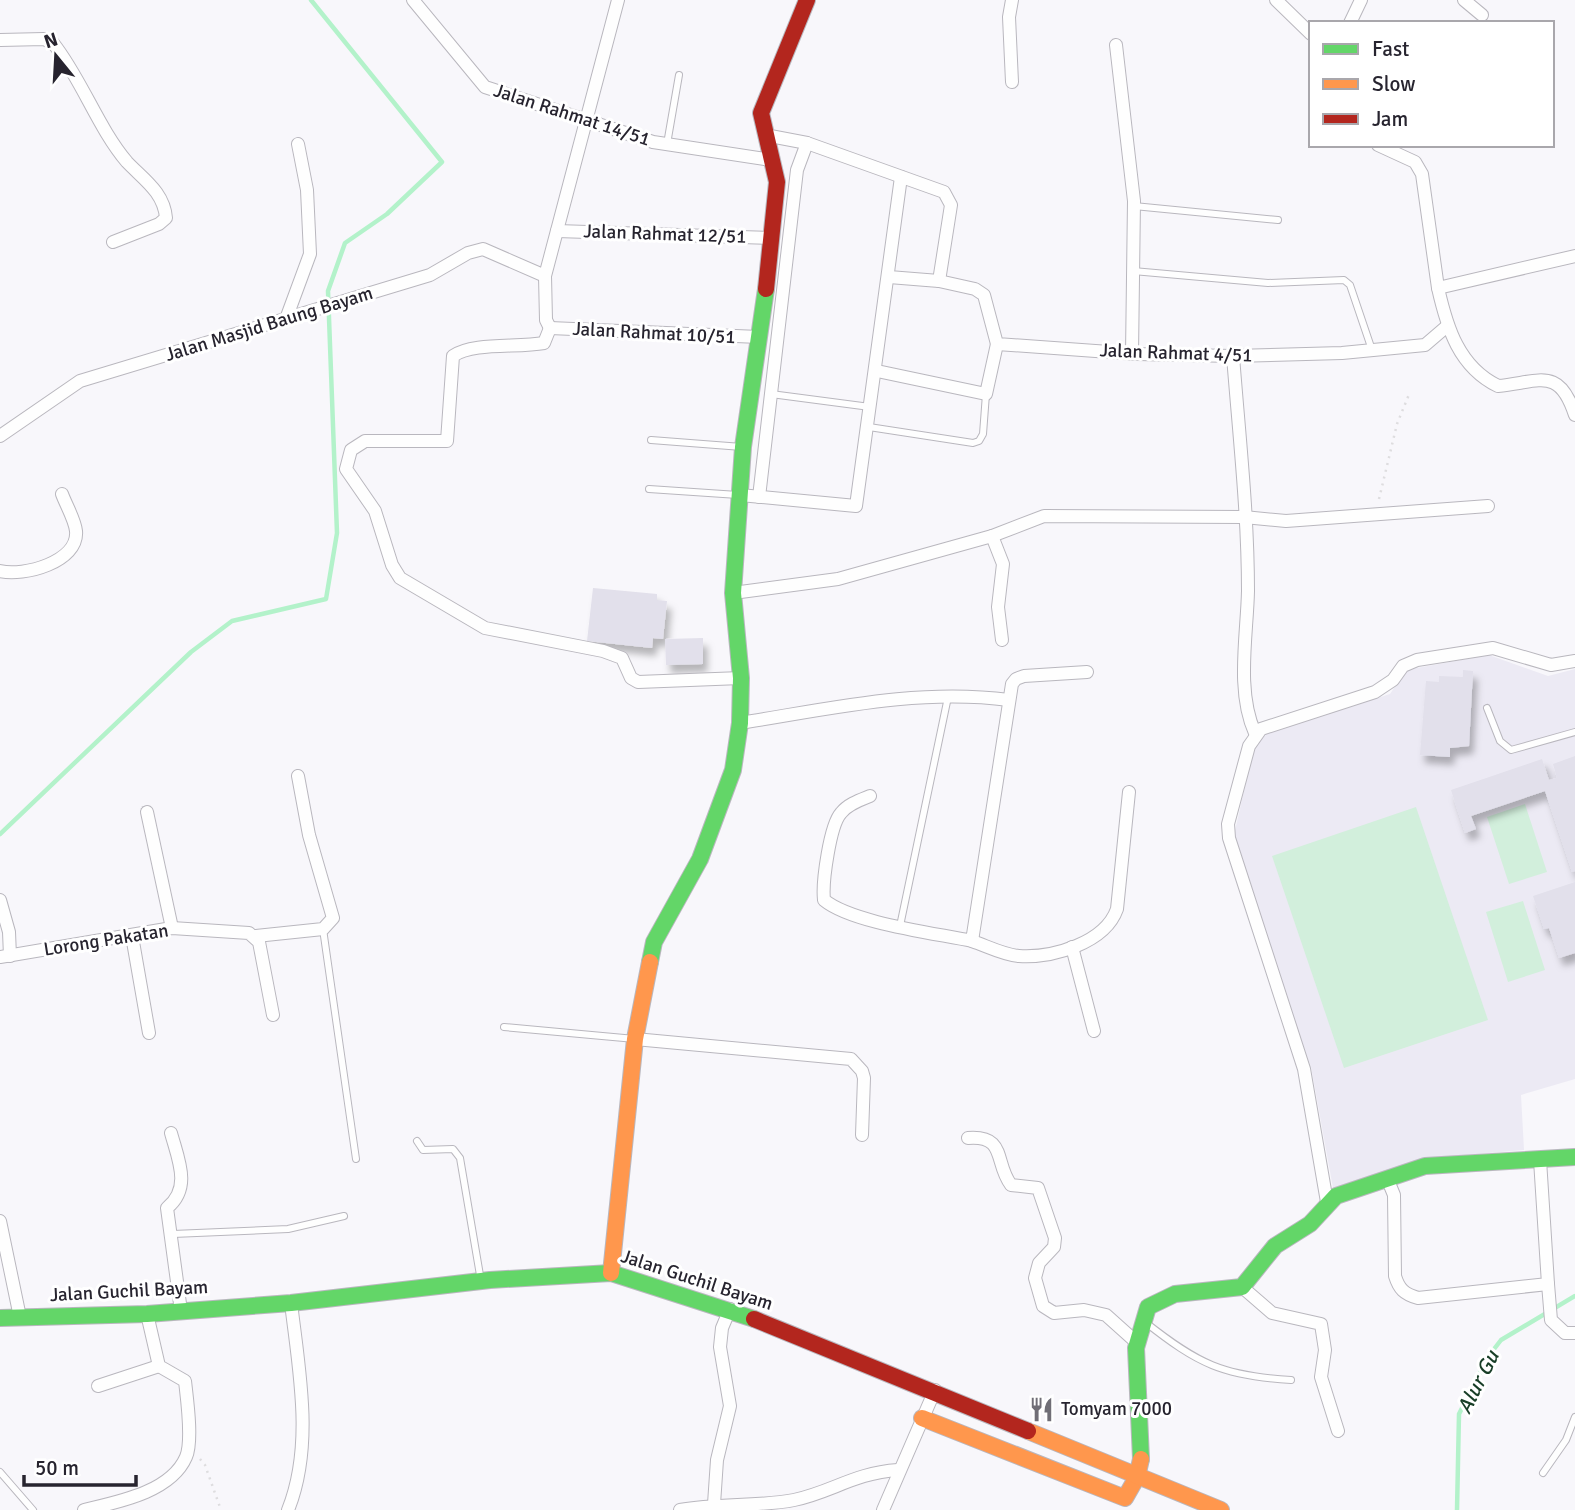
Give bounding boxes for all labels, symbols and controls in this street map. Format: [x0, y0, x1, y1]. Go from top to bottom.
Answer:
north arrow [21, 21, 91, 91]
legend [1309, 21, 1554, 147]
text: N [41, 27, 61, 54]
text: Fast [1372, 36, 1409, 62]
text: Slow [1372, 71, 1416, 97]
street label: Jalan Rahmat 14/51 [491, 78, 653, 152]
text: Jam [1372, 106, 1408, 132]
street label: Jalan Rahmat 12/51 [583, 219, 747, 249]
street label: Jalan Masjid Baung Bayam [162, 281, 376, 367]
street label: Jalan Rahmat 10/51 [572, 317, 736, 349]
street label: Jalan Rahmat 4/51 [1099, 338, 1253, 368]
street label: Lorong Pakatan [42, 918, 170, 962]
street label: Jalan Guchil Bayam [618, 1244, 776, 1316]
street label: Jalan Guchil Bayam [49, 1275, 209, 1307]
water label: Alur Gu [1451, 1345, 1506, 1418]
restaurant icon: Tomyam 7000 [1027, 1395, 1055, 1423]
place label: Tomyam 7000 [1061, 1397, 1172, 1421]
scale bar [24, 1444, 136, 1488]
text: 50 m [35, 1455, 79, 1481]

